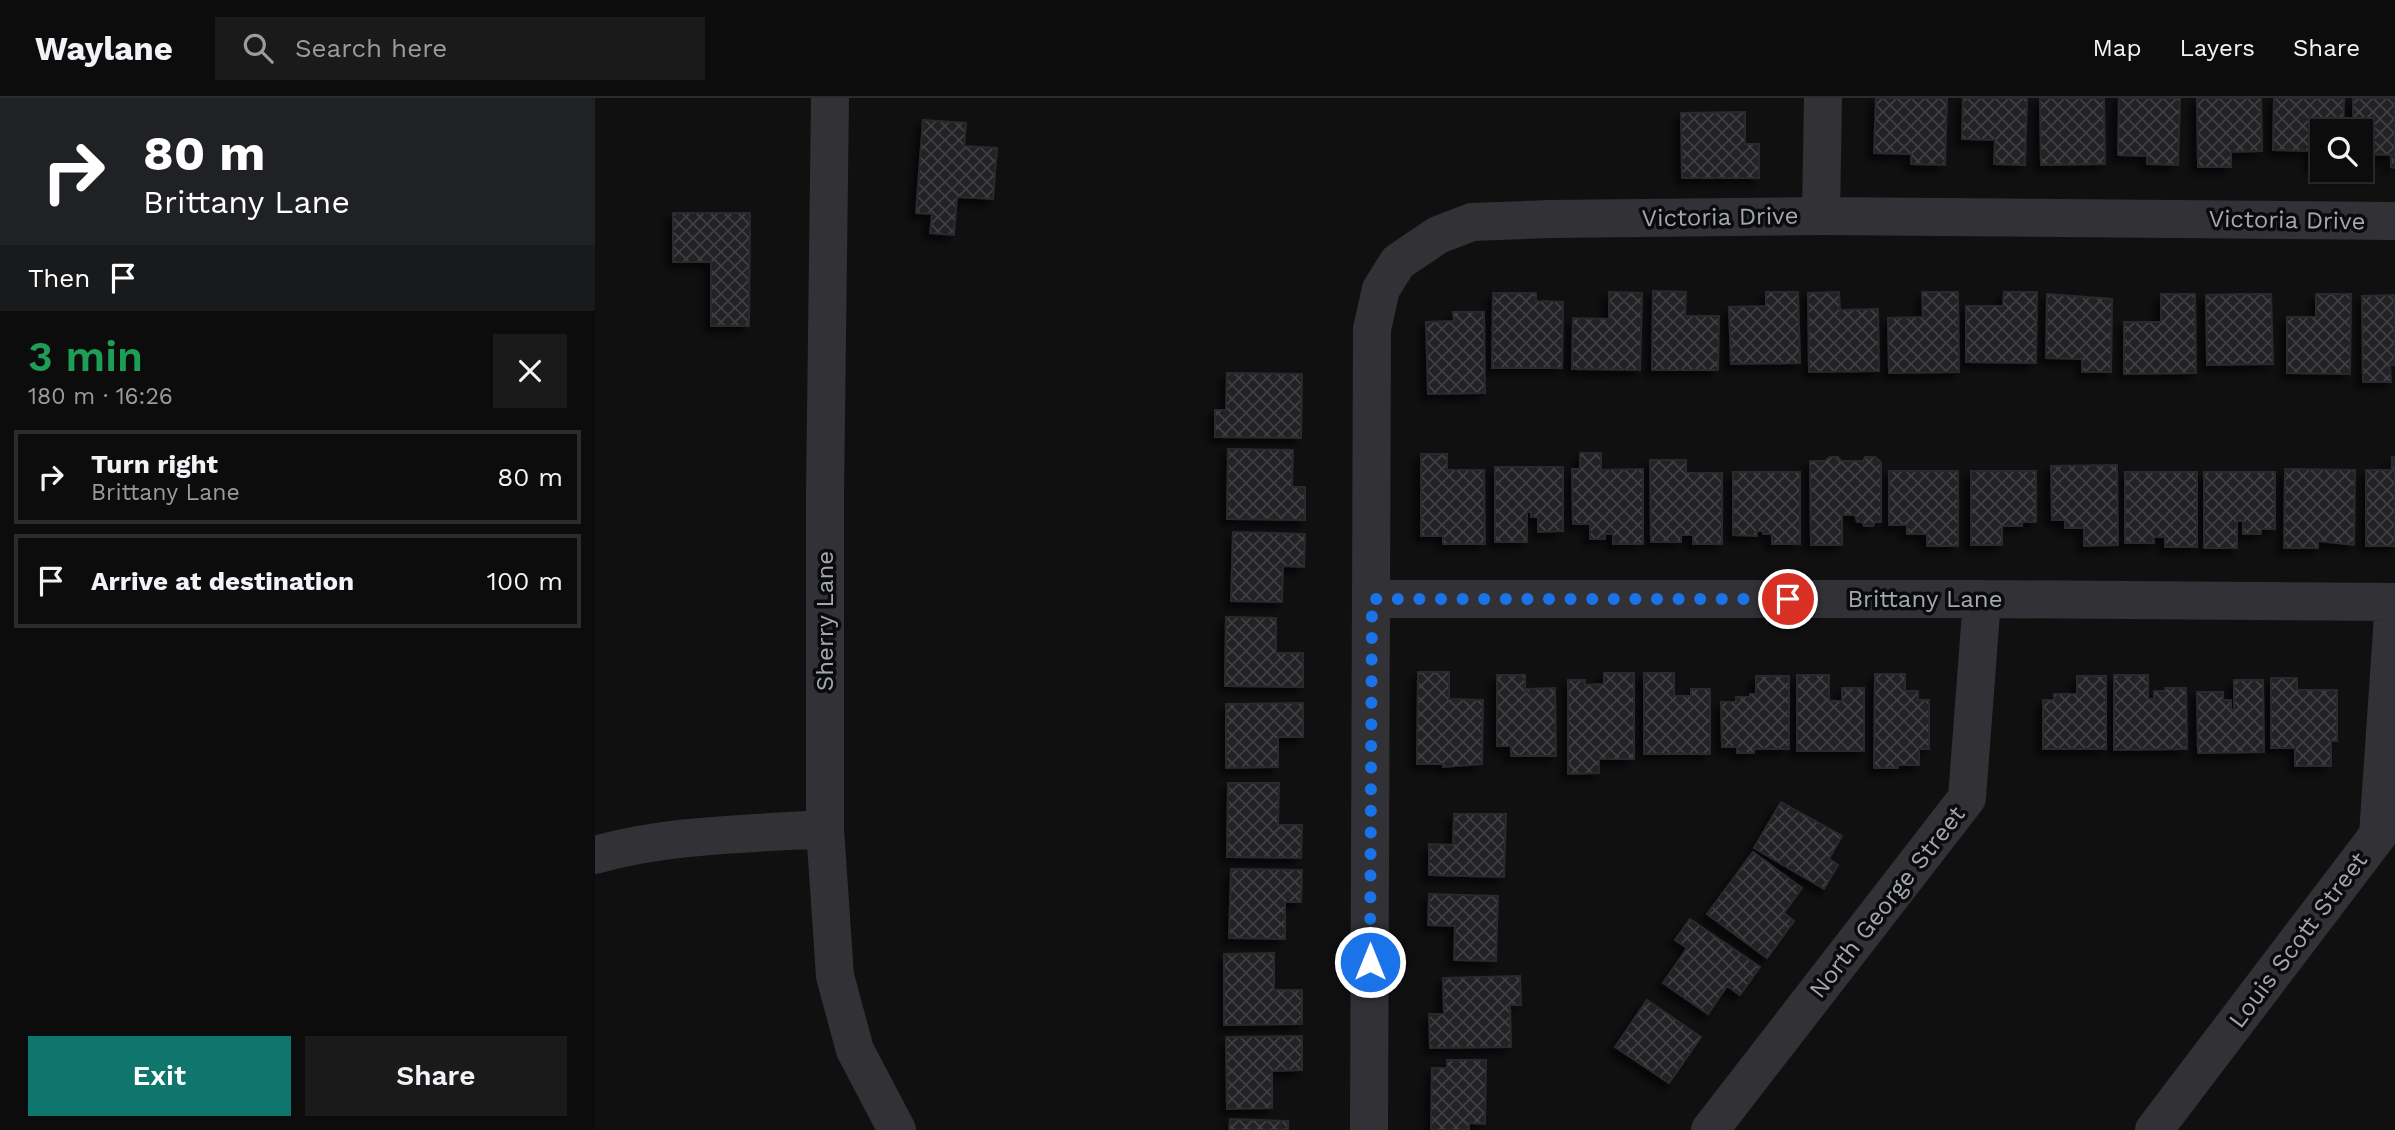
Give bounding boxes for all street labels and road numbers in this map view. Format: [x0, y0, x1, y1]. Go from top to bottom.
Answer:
street label: Victoria Drive [1641, 202, 1799, 232]
street label: Victoria Drive [2208, 205, 2366, 235]
street label: Sherry Lane [811, 551, 839, 691]
street label: Brittany Lane [1847, 585, 2003, 613]
street label: North George Street [1803, 800, 1971, 1004]
street label: Louis Scott Street [2223, 847, 2373, 1033]

